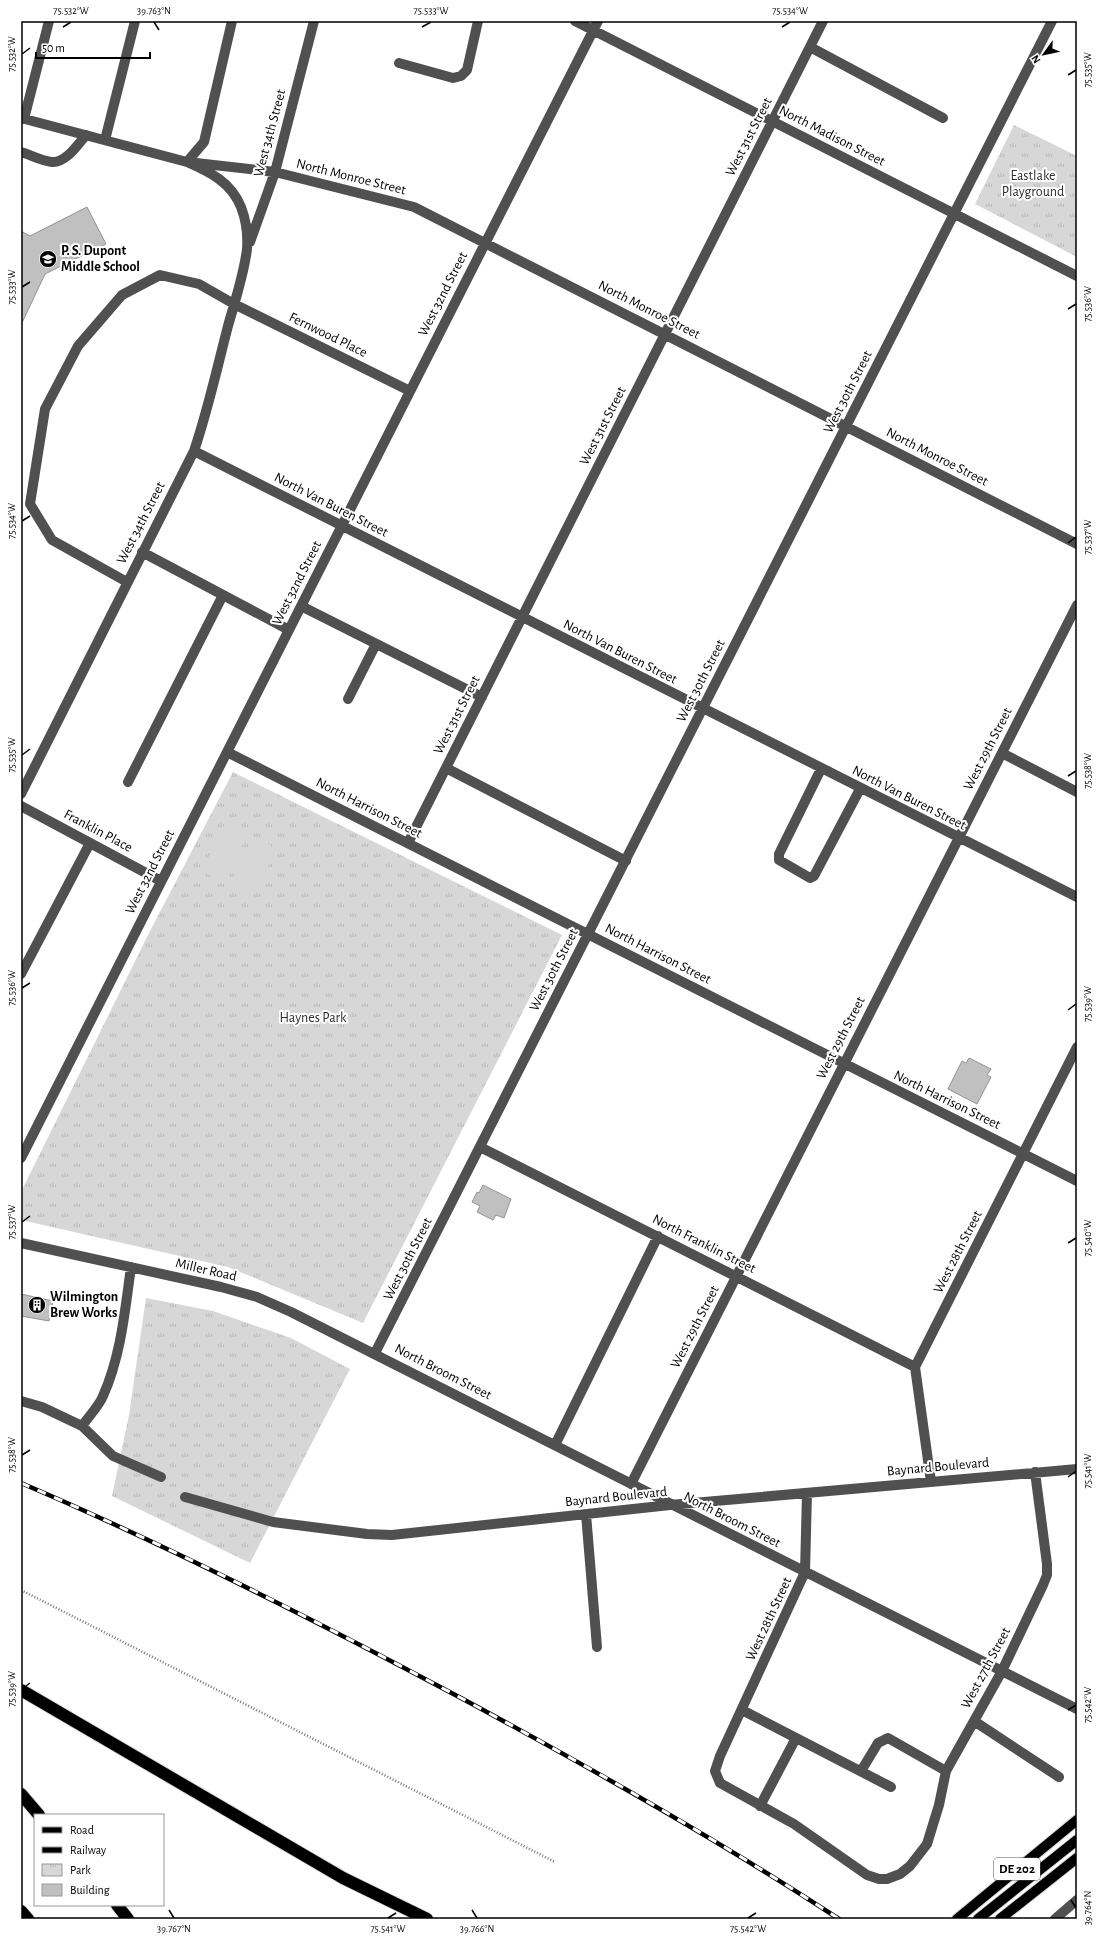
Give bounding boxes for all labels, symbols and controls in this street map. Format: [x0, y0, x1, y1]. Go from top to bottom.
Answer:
text: 75.532°W [53, 6, 89, 16]
text: 39.763°N [137, 6, 171, 16]
text: 75.533°W [413, 6, 449, 16]
text: 75.534°W [772, 6, 808, 16]
scale bar [36, 34, 150, 60]
north arrow [1024, 34, 1064, 74]
text: 75.532°W [7, 36, 17, 72]
text: 50 m [42, 42, 65, 54]
text: 75.535°W [1083, 52, 1093, 88]
text: N [1029, 53, 1043, 65]
street label: West 34th Street [252, 87, 289, 178]
street label: West 31st Street [723, 95, 775, 178]
street label: North Madison Street [777, 103, 888, 169]
street label: North Monroe Street [295, 157, 408, 198]
park label: Eastlake Playground [1002, 169, 1064, 199]
place label: P. S. Dupont Middle School [61, 244, 140, 274]
school or university icon: P. S. Dupont Middle School [38, 249, 58, 269]
street label: West 32nd Street [416, 249, 470, 338]
text: 75.533°W [7, 269, 17, 305]
street label: North Monroe Street [596, 278, 703, 342]
text: 75.536°W [1083, 286, 1093, 322]
street label: Fernwood Place [287, 310, 369, 360]
street label: West 30th Street [821, 348, 875, 435]
street label: West 31st Street [577, 384, 629, 467]
street label: North Monroe Street [884, 425, 991, 489]
street label: North Van Buren Street [272, 470, 391, 540]
street label: West 34th Street [114, 479, 168, 566]
text: 75.534°W [7, 503, 17, 539]
text: 75.537°W [1083, 519, 1093, 555]
street label: West 32nd Street [270, 538, 324, 627]
street label: North Van Buren Street [561, 617, 680, 687]
street label: West 30th Street [674, 637, 728, 724]
street label: West 31st Street [431, 673, 483, 756]
street label: West 29th Street [961, 705, 1015, 792]
text: 75.535°W [7, 737, 17, 773]
text: 75.538°W [1083, 753, 1093, 789]
street label: North Van Buren Street [850, 763, 969, 833]
street label: North Harrison Street [314, 775, 425, 841]
street label: Franklin Place [61, 807, 135, 855]
street label: West 32nd Street [123, 827, 177, 916]
street label: North Harrison Street [603, 921, 714, 987]
street label: West 30th Street [527, 926, 581, 1013]
text: 75.536°W [7, 970, 17, 1006]
text: 75.539°W [1083, 986, 1093, 1022]
street label: West 29th Street [814, 994, 868, 1081]
park label: Haynes Park [280, 1011, 347, 1025]
street label: North Harrison Street [891, 1068, 1003, 1132]
text: 75.537°W [7, 1204, 17, 1240]
street label: West 28th Street [931, 1208, 985, 1295]
street label: North Franklin Street [650, 1212, 758, 1276]
street label: West 30th Street [381, 1215, 435, 1302]
text: 75.540°W [1083, 1219, 1093, 1256]
street label: Miller Road [174, 1256, 238, 1284]
street label: West 29th Street [668, 1283, 722, 1370]
place label: Wilmington Brew Works [50, 1290, 118, 1320]
building icon: Wilmington Brew Works [27, 1295, 47, 1315]
street label: North Broom Street [392, 1342, 494, 1403]
text: 75.538°W [7, 1437, 17, 1473]
text: 75.541°W [1083, 1453, 1093, 1489]
street label: Baynard Boulevard [886, 1456, 990, 1478]
street label: Baynard Boulevard [564, 1485, 668, 1509]
street label: North Broom Street [681, 1490, 783, 1551]
street label: West 28th Street [744, 1575, 795, 1663]
street label: West 27th Street [959, 1625, 1013, 1711]
text: 75.539°W [7, 1671, 17, 1707]
text: 75.542°W [1083, 1687, 1093, 1723]
legend [34, 1814, 164, 1906]
text: Road [70, 1824, 94, 1836]
text: Railway [70, 1844, 106, 1857]
road number: DE 202 [994, 1858, 1040, 1880]
text: Park [70, 1864, 91, 1876]
text: Building [70, 1884, 110, 1896]
text: 39.764°N [1083, 1891, 1093, 1925]
text: 39.767°N [157, 1924, 191, 1934]
text: 75.541°W [370, 1924, 406, 1934]
text: 39.766°N [460, 1924, 494, 1934]
text: 75.542°W [730, 1924, 766, 1934]

